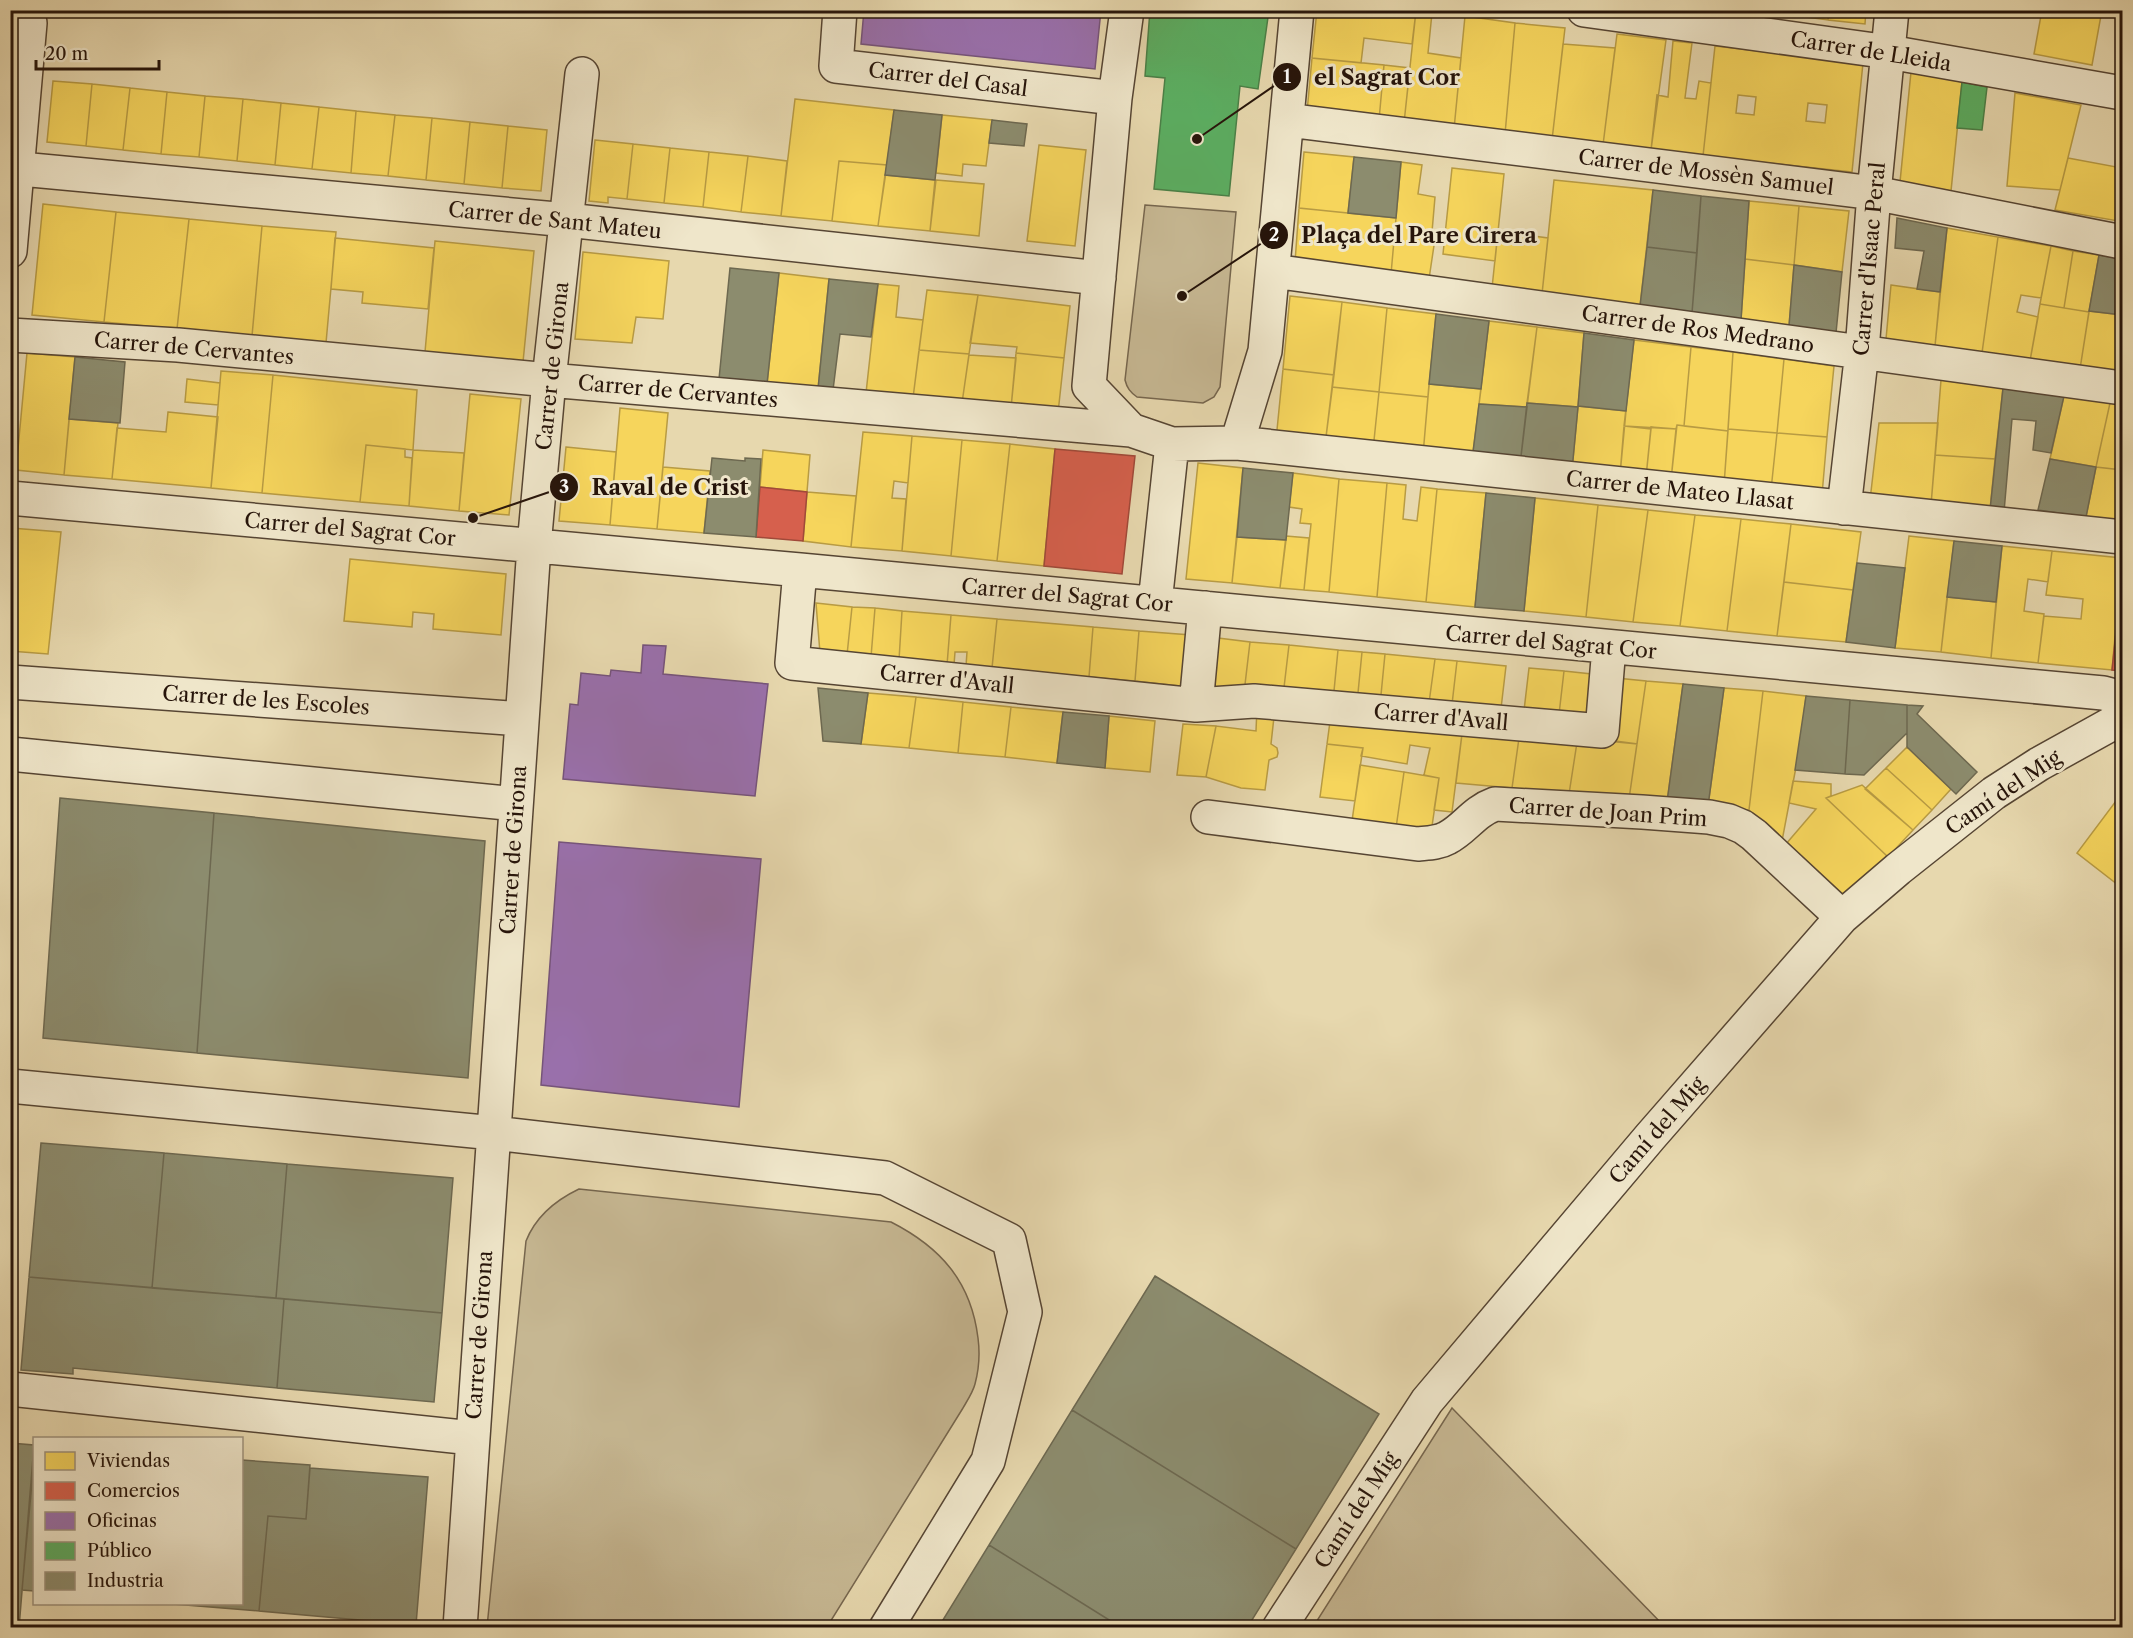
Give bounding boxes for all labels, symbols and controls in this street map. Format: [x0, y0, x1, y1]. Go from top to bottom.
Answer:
street label: Carrer de Lleida [1789, 26, 1954, 76]
scale bar [36, 33, 159, 71]
text: 20 m [45, 43, 89, 65]
street label: Carrer del Casal [867, 57, 1029, 101]
callout: el Sagrat Cor [1272, 57, 1472, 97]
text: el Sagrat Cor [1314, 64, 1460, 91]
text: 1 [1283, 66, 1291, 88]
street label: Carrer de Mossèn Samuel [1577, 144, 1835, 200]
street label: Carrer d'Isaac Peral [1848, 161, 1890, 357]
street label: Carrer de Sant Mateu [447, 196, 663, 244]
callout: Plaça del Pare Cirera [1259, 215, 1549, 255]
text: Plaça del Pare Cirera [1301, 222, 1537, 249]
text: 2 [1269, 224, 1279, 246]
street label: Carrer de Girona [531, 279, 573, 452]
street label: Carrer de Ros Medrano [1580, 300, 1816, 358]
street label: Carrer de Cervantes [93, 327, 295, 369]
street label: Carrer de Cervantes [577, 370, 779, 412]
street label: Carrer de Mateo Llasat [1565, 466, 1796, 514]
callout: Raval de Crist [549, 467, 760, 507]
text: Raval de Crist [592, 474, 749, 501]
text: 3 [559, 476, 569, 498]
street label: Carrer del Sagrat Cor [243, 507, 457, 551]
street label: Carrer del Sagrat Cor [960, 573, 1174, 617]
street label: Carrer del Sagrat Cor [1444, 620, 1658, 664]
street label: Carrer d'Avall [879, 660, 1015, 698]
street label: Carrer de les Escoles [161, 680, 371, 720]
street label: Carrer d'Avall [1373, 699, 1509, 735]
street label: Camí del Mig [1941, 744, 2066, 840]
street label: Carrer de Girona [495, 764, 531, 935]
street label: Carrer de Joan Prim [1508, 793, 1709, 831]
street label: Camí del Mig [1604, 1071, 1711, 1189]
street label: Carrer de Girona [461, 1249, 497, 1420]
legend [33, 1437, 243, 1605]
street label: Camí del Mig [1309, 1446, 1403, 1573]
text: Viviendas [86, 1450, 170, 1472]
text: Comercios [87, 1480, 180, 1502]
text: Oficinas [87, 1510, 157, 1532]
text: Público [87, 1540, 152, 1562]
text: Industria [87, 1570, 164, 1592]

